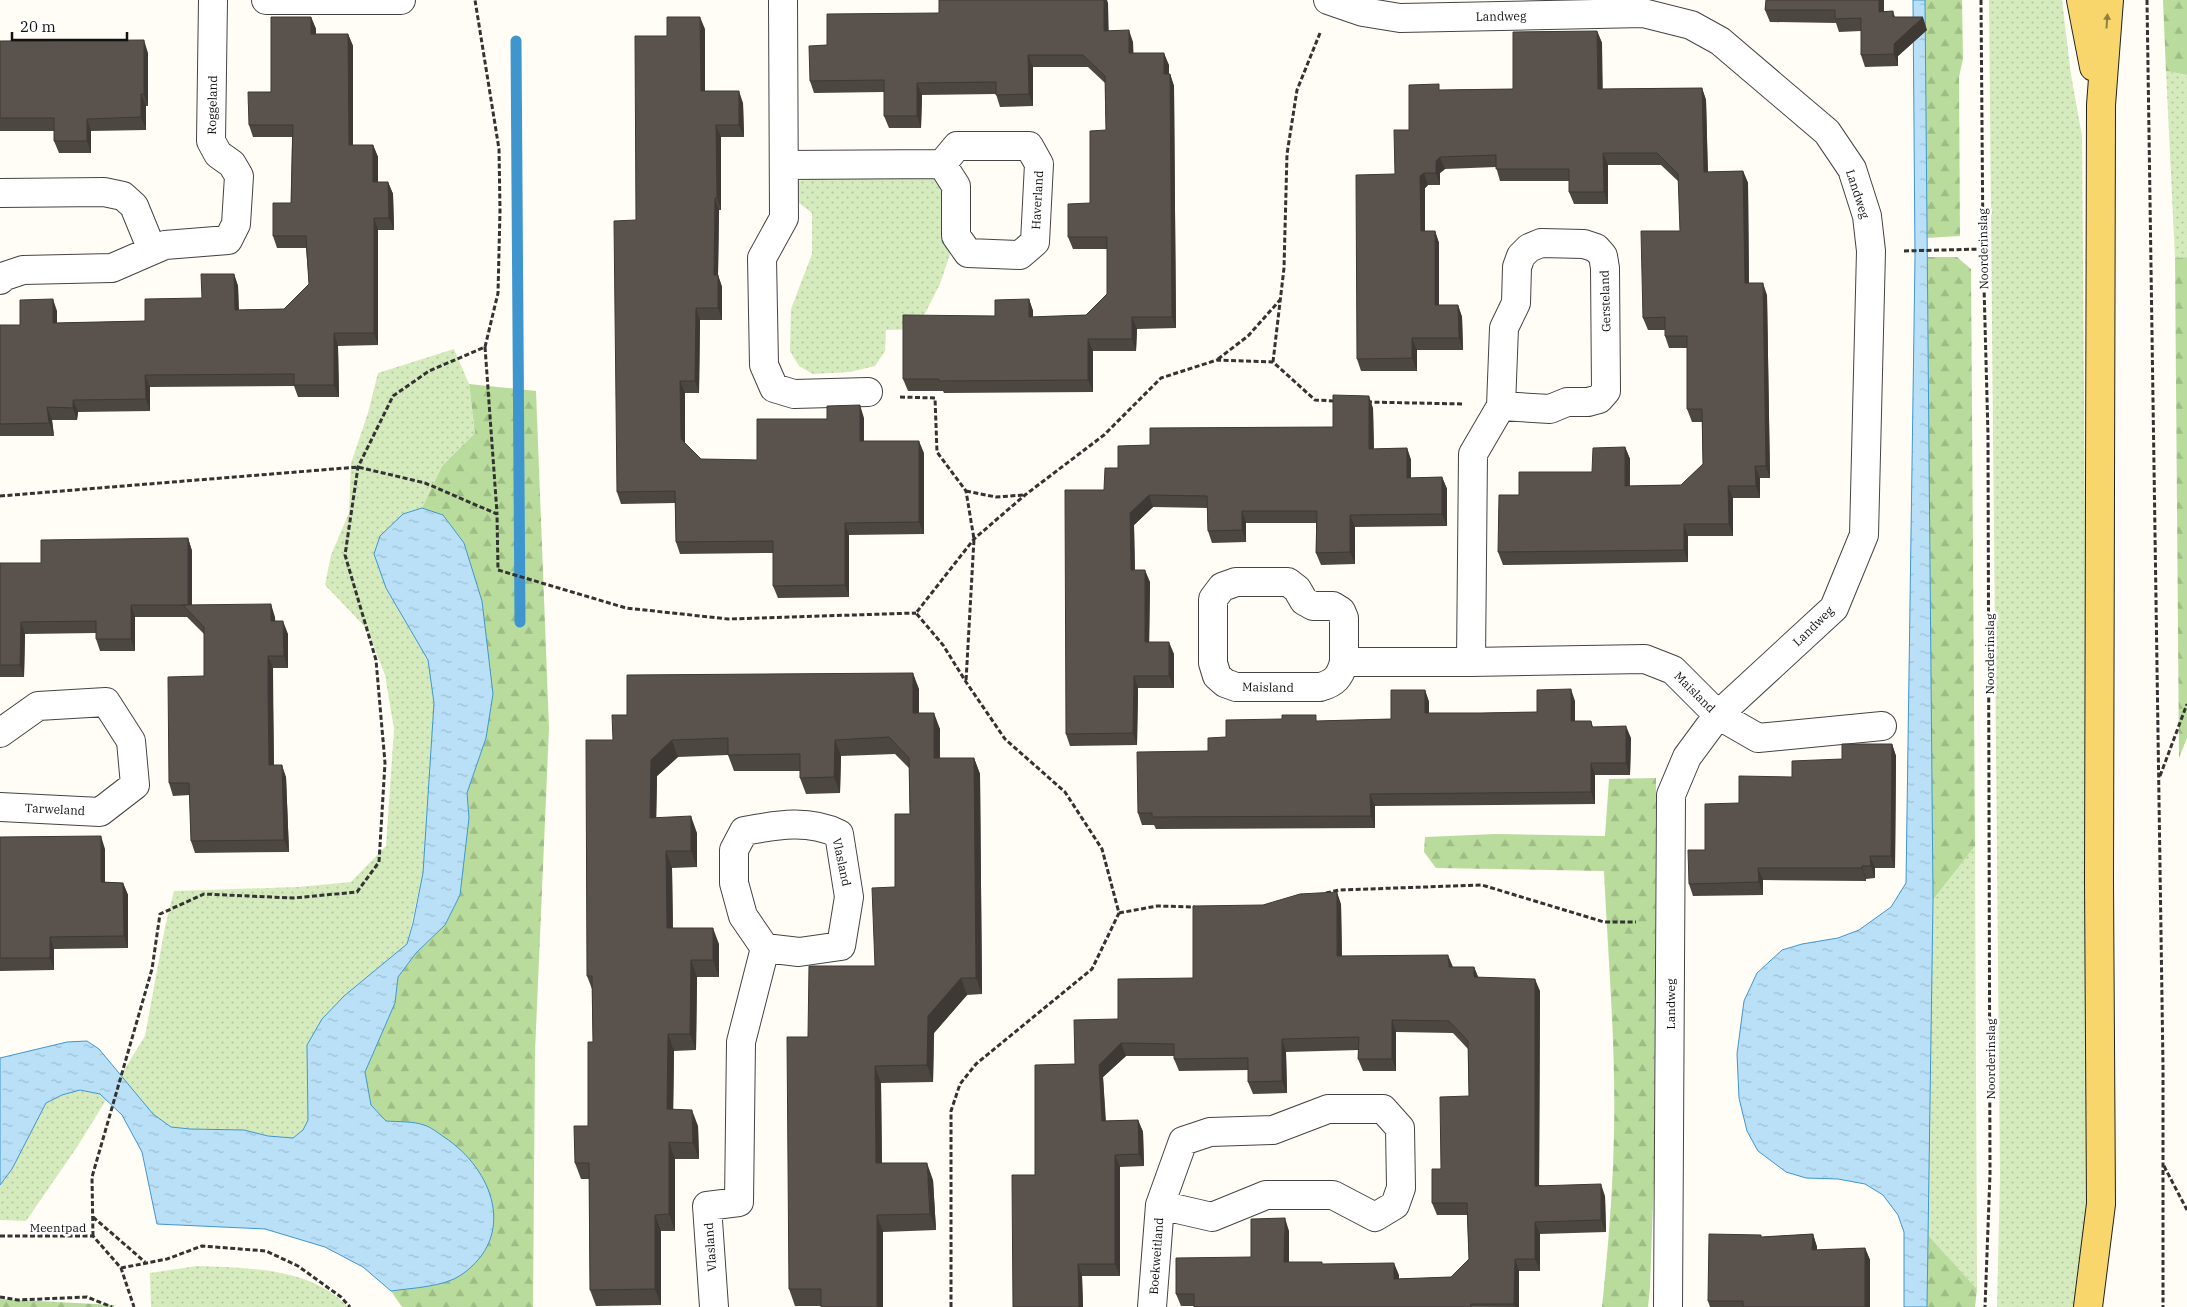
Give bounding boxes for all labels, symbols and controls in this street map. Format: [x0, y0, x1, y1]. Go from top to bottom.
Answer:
street label: Landweg [1475, 8, 1527, 24]
scale bar [12, 10, 128, 42]
one-way arrow [2103, 13, 2111, 29]
text: 20 m [20, 17, 56, 36]
street label: Roggeland [204, 75, 220, 135]
street label: Landweg [1843, 167, 1873, 221]
street label: Haverland [1028, 170, 1046, 230]
street label: Noorderinslag [1975, 208, 1991, 290]
street label: Gersteland [1596, 270, 1614, 332]
street label: Landweg [1789, 603, 1837, 649]
street label: Noorderinslag [1982, 613, 1997, 695]
street label: Maisland [1671, 668, 1719, 716]
street label: Maisland [1242, 679, 1294, 695]
street label: Tarweland [24, 800, 86, 818]
street label: Vlasland [830, 836, 854, 888]
street label: Landweg [1663, 978, 1678, 1029]
street label: Noorderinslag [1983, 1018, 1998, 1100]
street label: Boekweitland [1146, 1217, 1166, 1295]
street label: Meentpad [30, 1220, 86, 1235]
street label: Vlasland [701, 1222, 719, 1272]

